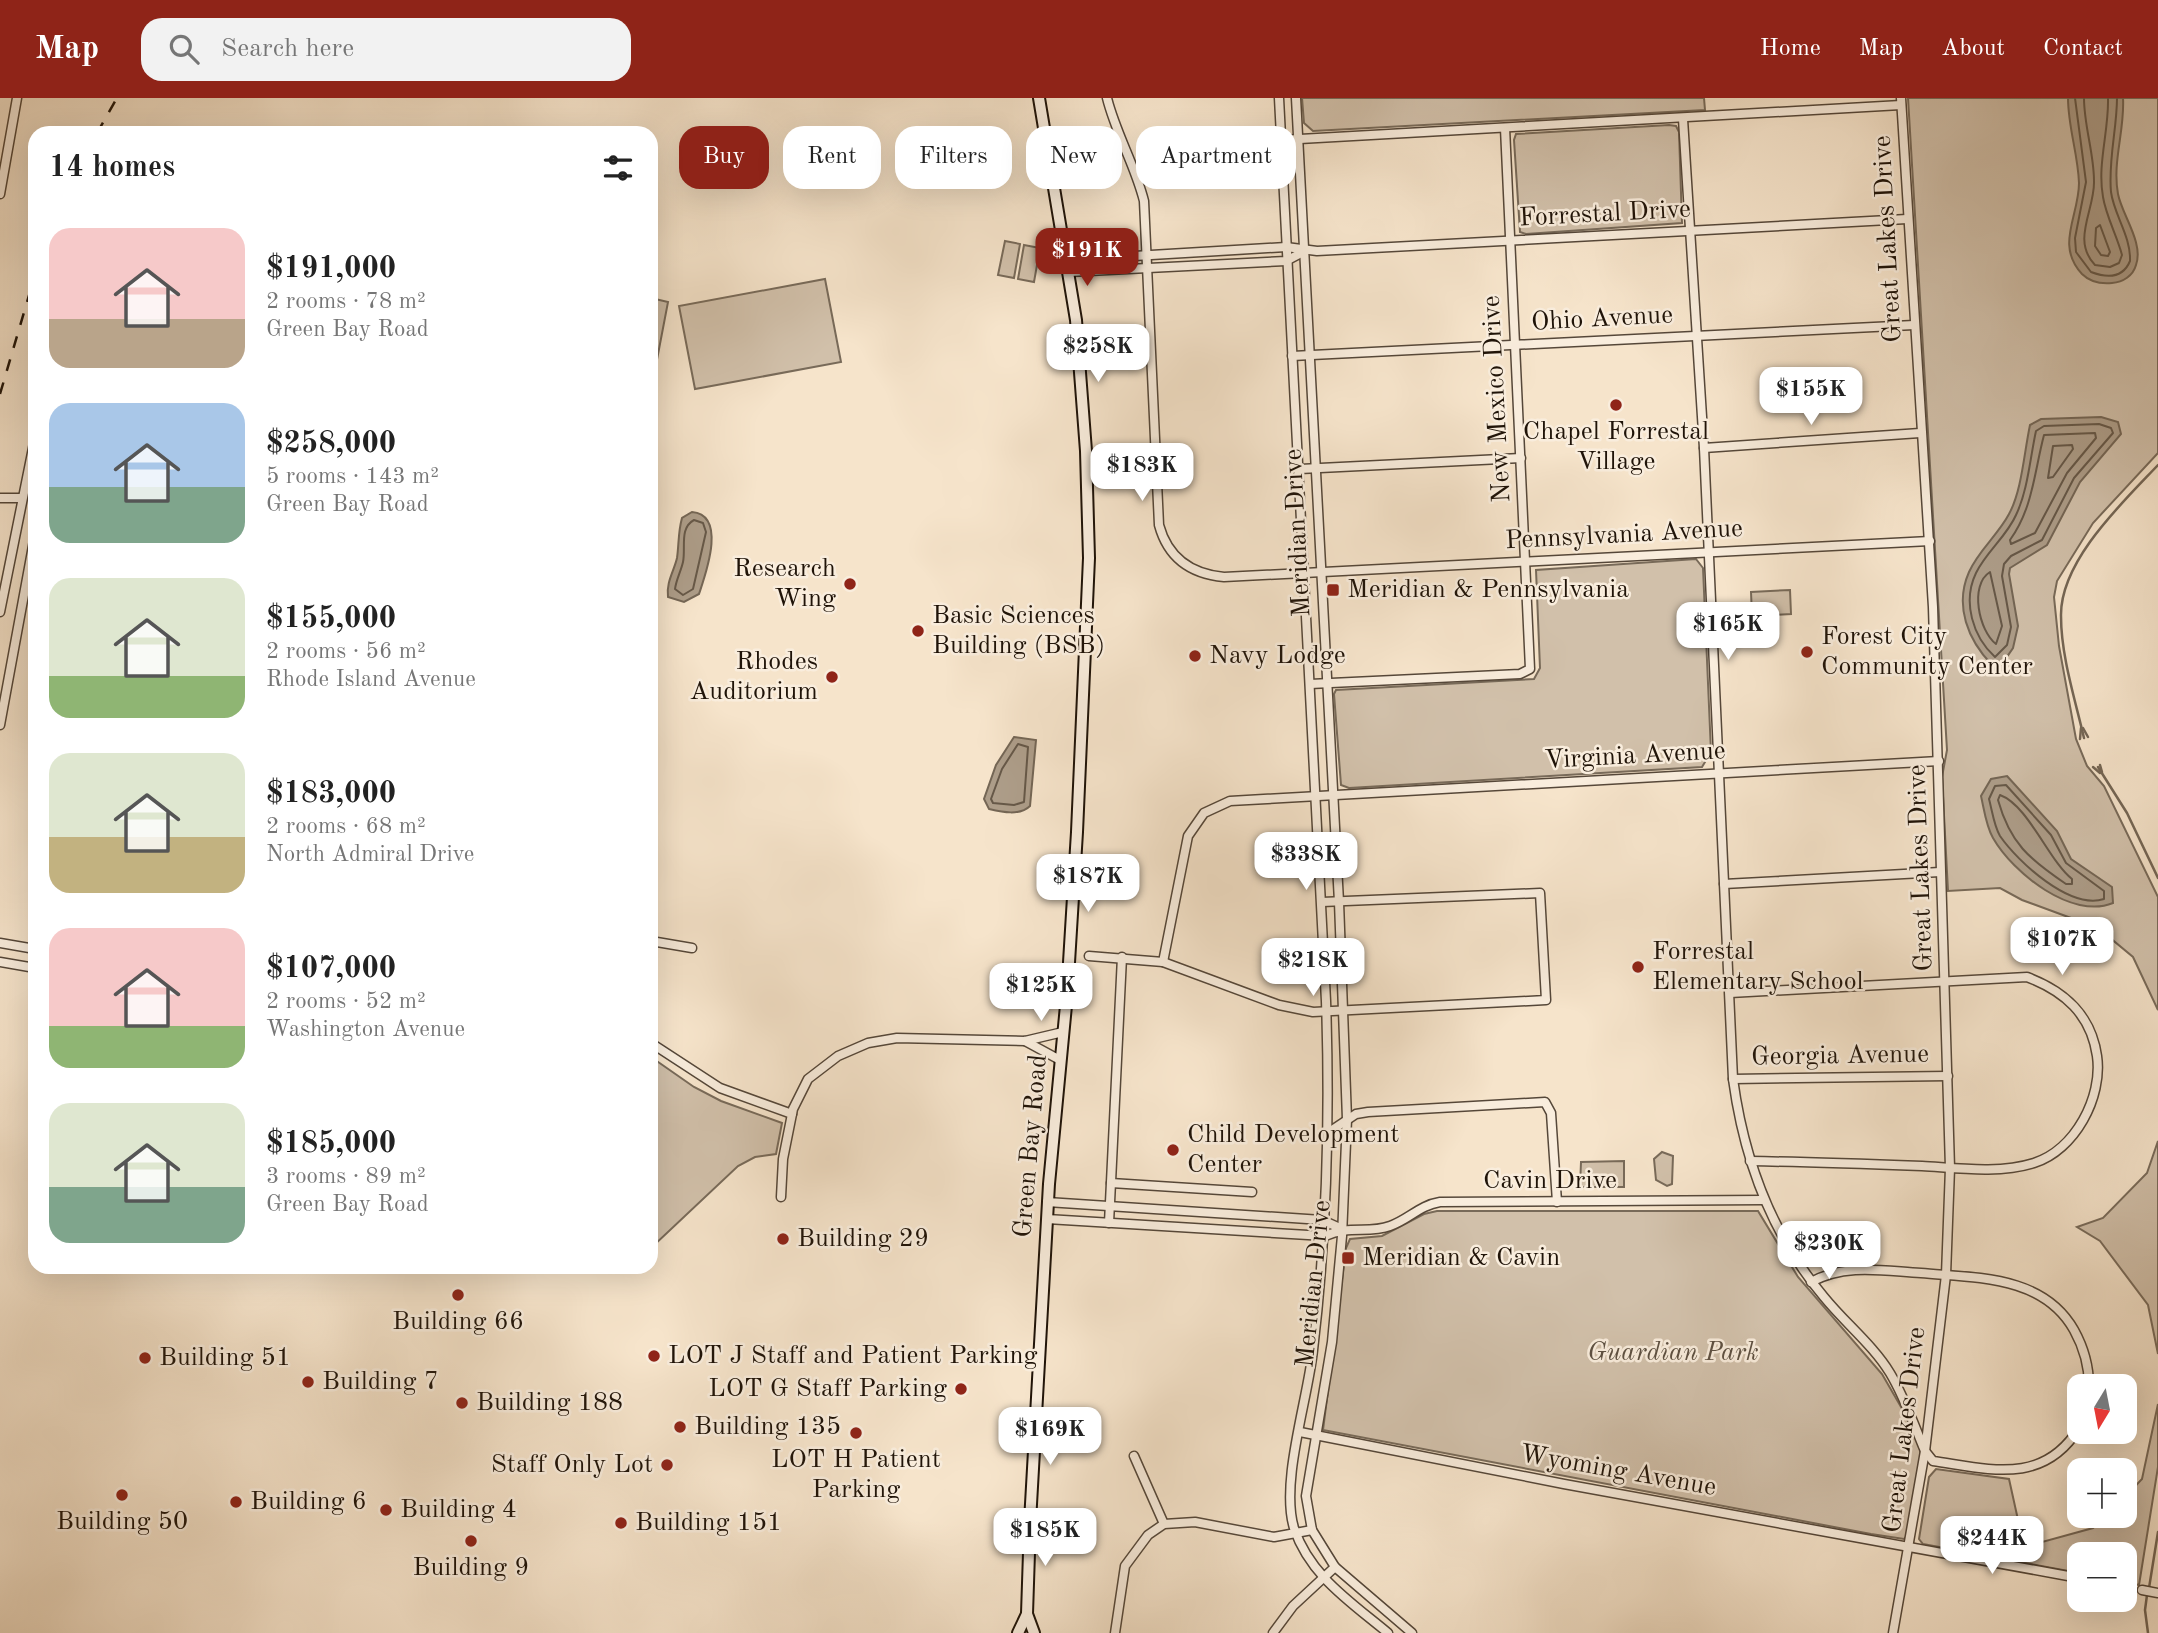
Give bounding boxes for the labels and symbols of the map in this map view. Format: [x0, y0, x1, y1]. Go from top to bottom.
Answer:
street label: Great Lakes Drive [1870, 135, 1906, 343]
street label: Forrestal Drive [1518, 197, 1692, 231]
pin: $191K [1038, 228, 1136, 288]
street label: New Mexico Drive [1479, 295, 1515, 503]
street label: Ohio Avenue [1530, 302, 1674, 336]
pin: $258K [1049, 324, 1147, 384]
pin: $155K [1762, 368, 1860, 427]
marker: Chapel Forrestal Village [1608, 397, 1624, 413]
place label: Chapel Forrestal Village [1523, 419, 1709, 475]
pin: $183K [1093, 444, 1191, 503]
street label: Meridian Drive [1281, 448, 1315, 618]
street label: Pennsylvania Avenue [1504, 516, 1744, 554]
place label: Research Wing [733, 556, 836, 612]
marker: Research Wing [842, 576, 858, 592]
place label: Meridian & Pennsylvania [1347, 577, 1629, 603]
marker: Meridian & Pennsylvania [1325, 582, 1341, 598]
pin: $165K [1679, 602, 1777, 662]
place label: Basic Sciences Building (BSB) [932, 603, 1105, 659]
marker: Basic Sciences Building (BSB) [910, 623, 926, 639]
place label: Forest City Community Center [1821, 624, 2033, 680]
place label: Navy Lodge [1209, 643, 1346, 669]
marker: Forest City Community Center [1799, 644, 1815, 660]
marker: Navy Lodge [1187, 648, 1203, 664]
place label: Rhodes Auditorium [689, 649, 818, 705]
marker: Rhodes Auditorium [824, 669, 840, 685]
street label: Virginia Avenue [1544, 738, 1726, 774]
street label: Great Lakes Drive [1904, 764, 1938, 972]
pin: $338K [1257, 832, 1355, 892]
pin: $187K [1039, 854, 1137, 914]
pin: $107K [2013, 918, 2111, 977]
pin: $218K [1264, 939, 1362, 998]
place label: Forrestal Elementary School [1652, 939, 1864, 995]
marker: Forrestal Elementary School [1630, 959, 1646, 975]
pin: $125K [992, 964, 1090, 1023]
street label: Georgia Avenue [1751, 1041, 1929, 1071]
street label: Green Bay Road [1010, 1053, 1052, 1239]
place label: Child Development Center [1187, 1122, 1399, 1178]
marker: Child Development Center [1165, 1142, 1181, 1158]
street label: Cavin Drive [1483, 1168, 1617, 1194]
street label: Meridian Drive [1292, 1199, 1336, 1369]
pin: $230K [1780, 1222, 1878, 1281]
place label: Building 29 [797, 1226, 929, 1252]
marker: Building 29 [775, 1231, 791, 1247]
place label: Meridian & Cavin [1362, 1245, 1560, 1271]
marker: Meridian & Cavin [1340, 1250, 1356, 1266]
marker: Building 66 [450, 1287, 466, 1303]
place label: Building 66 [392, 1309, 524, 1335]
street label: Great Lakes Drive [1879, 1326, 1931, 1534]
park label: Guardian Park [1587, 1340, 1759, 1366]
place label: LOT J Staff and Patient Parking [668, 1343, 1038, 1369]
place label: Building 51 [159, 1345, 291, 1371]
marker: LOT J Staff and Patient Parking [646, 1348, 662, 1364]
marker: Building 51 [137, 1350, 153, 1366]
place label: Building 7 [322, 1369, 439, 1395]
marker: Building 7 [300, 1374, 316, 1390]
north arrow [2067, 1374, 2137, 1444]
place label: LOT G Staff Parking [708, 1376, 947, 1402]
marker: LOT G Staff Parking [953, 1381, 969, 1397]
place label: Building 188 [476, 1390, 623, 1416]
marker: Building 188 [454, 1395, 470, 1411]
pin: $169K [1001, 1408, 1099, 1467]
place label: Building 135 [694, 1414, 841, 1440]
marker: Building 135 [672, 1419, 688, 1435]
marker: LOT H Patient Parking [848, 1425, 864, 1441]
street label: Wyoming Avenue [1518, 1441, 1718, 1501]
place label: LOT H Patient Parking [771, 1447, 941, 1503]
place label: Staff Only Lot [491, 1452, 653, 1478]
marker: Staff Only Lot [659, 1457, 675, 1473]
marker: Building 50 [114, 1487, 130, 1503]
place label: Building 6 [250, 1489, 367, 1515]
marker: Building 6 [228, 1494, 244, 1510]
place label: Building 4 [400, 1497, 517, 1523]
marker: Building 4 [378, 1502, 394, 1518]
pin: $185K [996, 1508, 1094, 1568]
place label: Building 50 [56, 1509, 188, 1535]
place label: Building 151 [635, 1510, 782, 1536]
marker: Building 151 [613, 1515, 629, 1531]
pin: $244K [1943, 1516, 2041, 1576]
marker: Building 9 [463, 1533, 479, 1549]
place label: Building 9 [413, 1555, 529, 1581]

